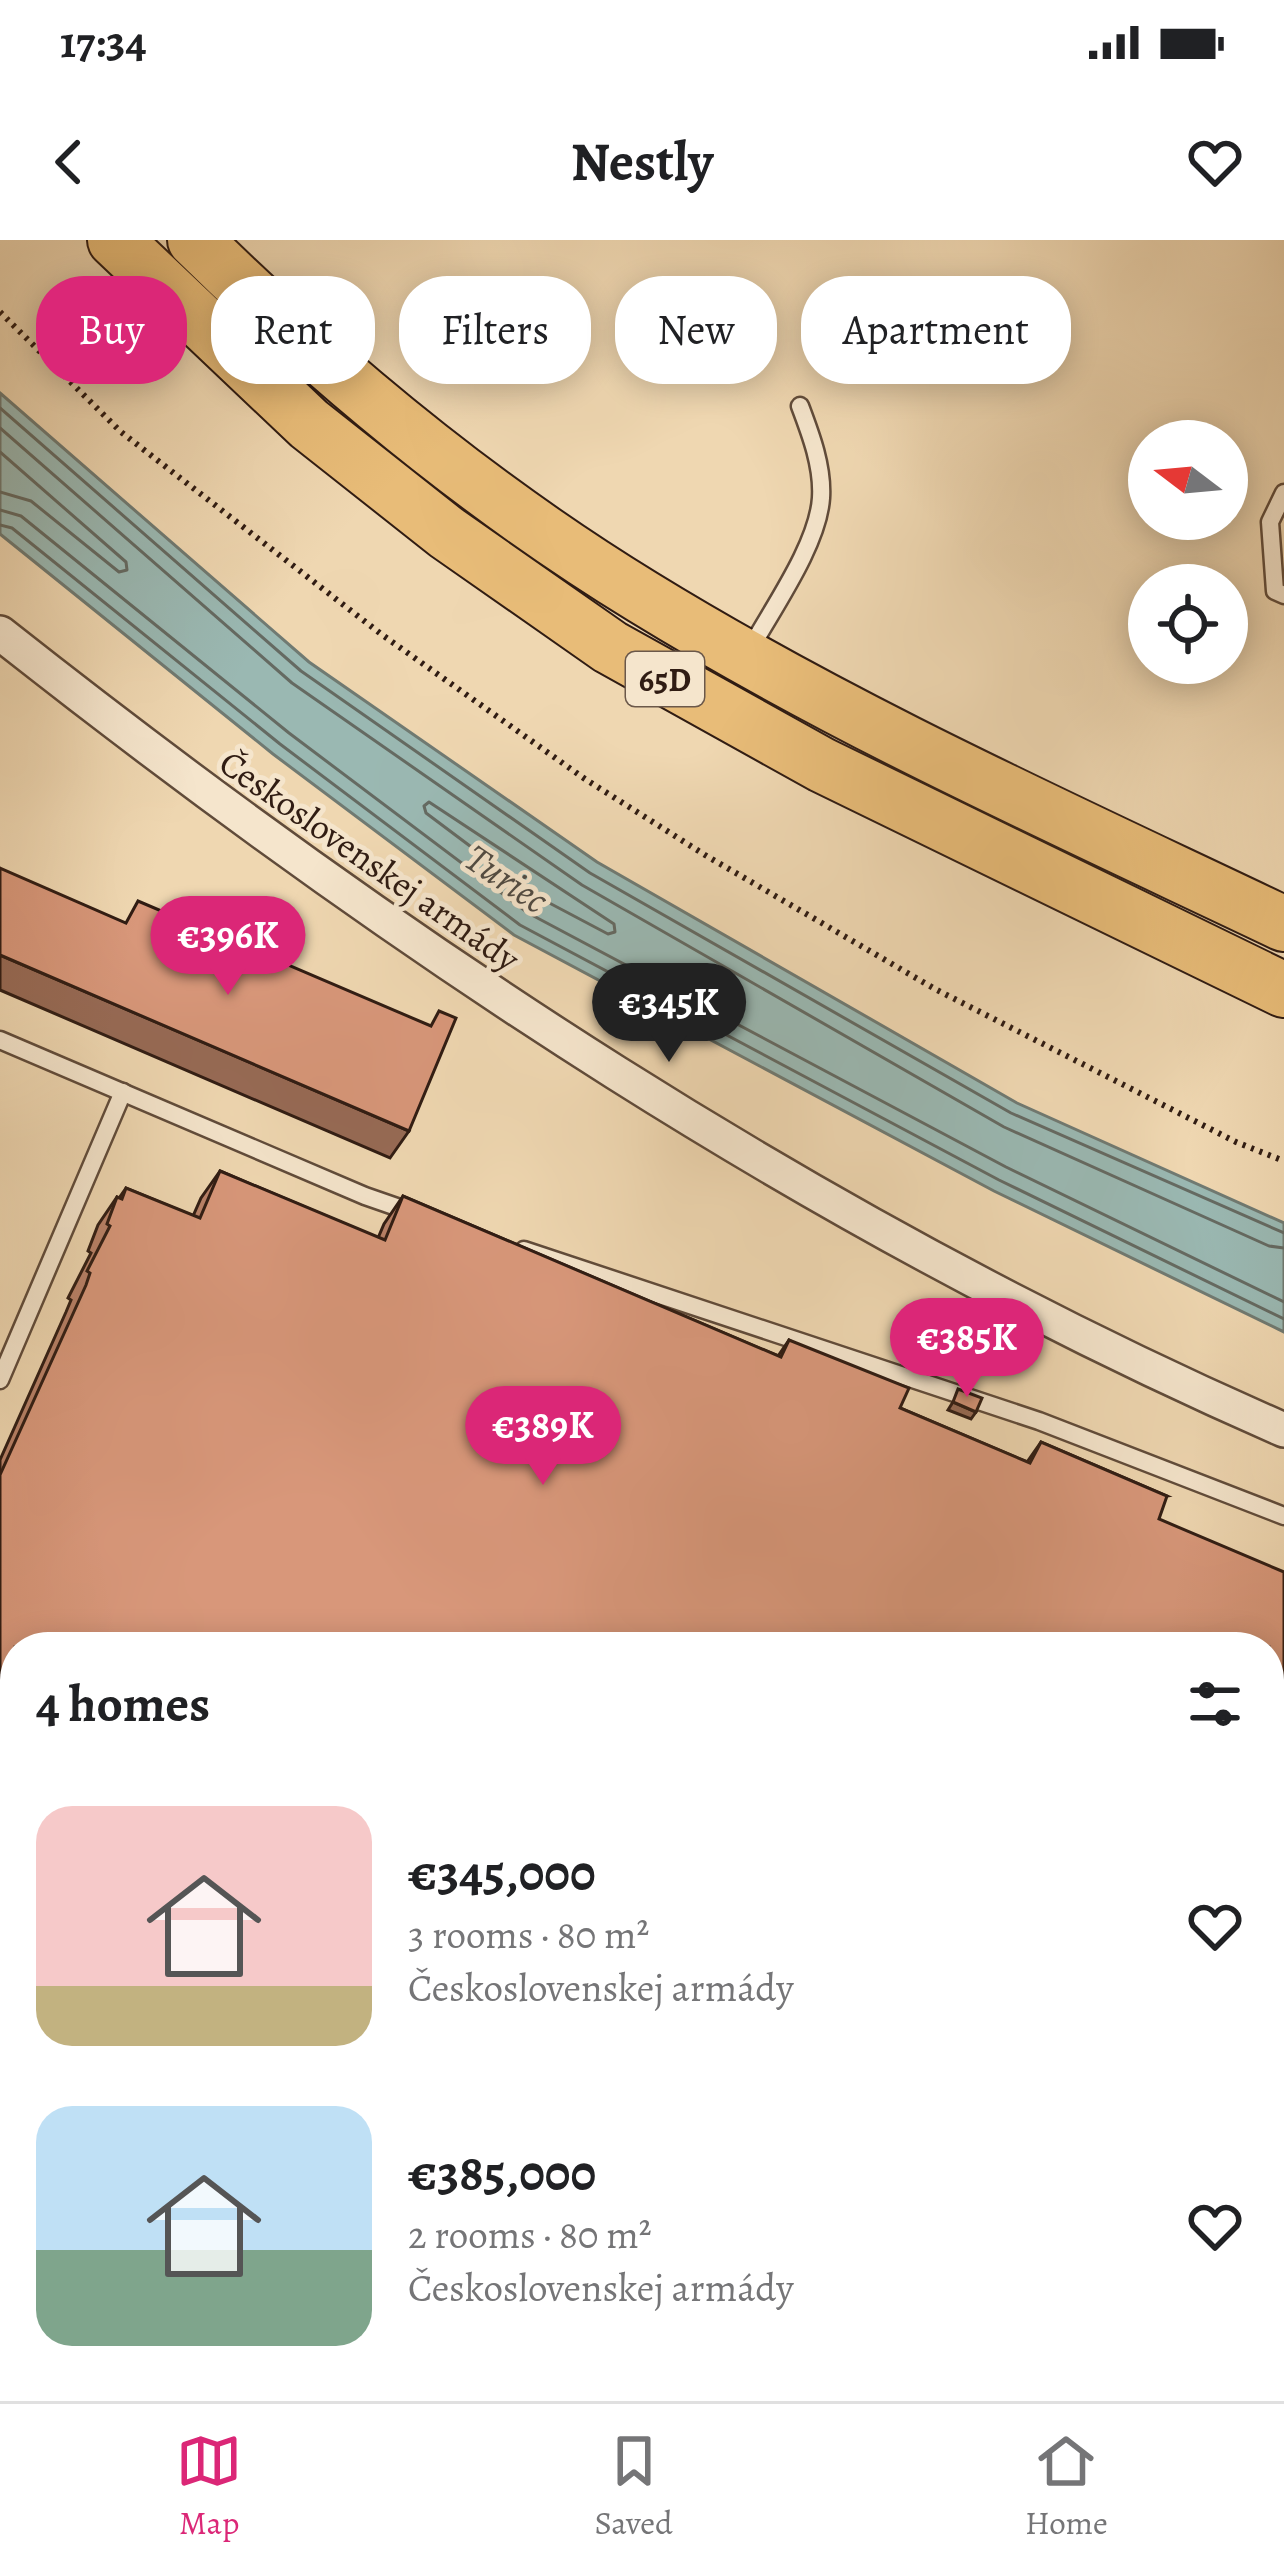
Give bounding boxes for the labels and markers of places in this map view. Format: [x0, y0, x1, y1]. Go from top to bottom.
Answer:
pin: €396K [144, 896, 312, 998]
pin: €345K [585, 963, 753, 1065]
pin: €385K [883, 1298, 1051, 1400]
pin: €389K [459, 1386, 627, 1488]

